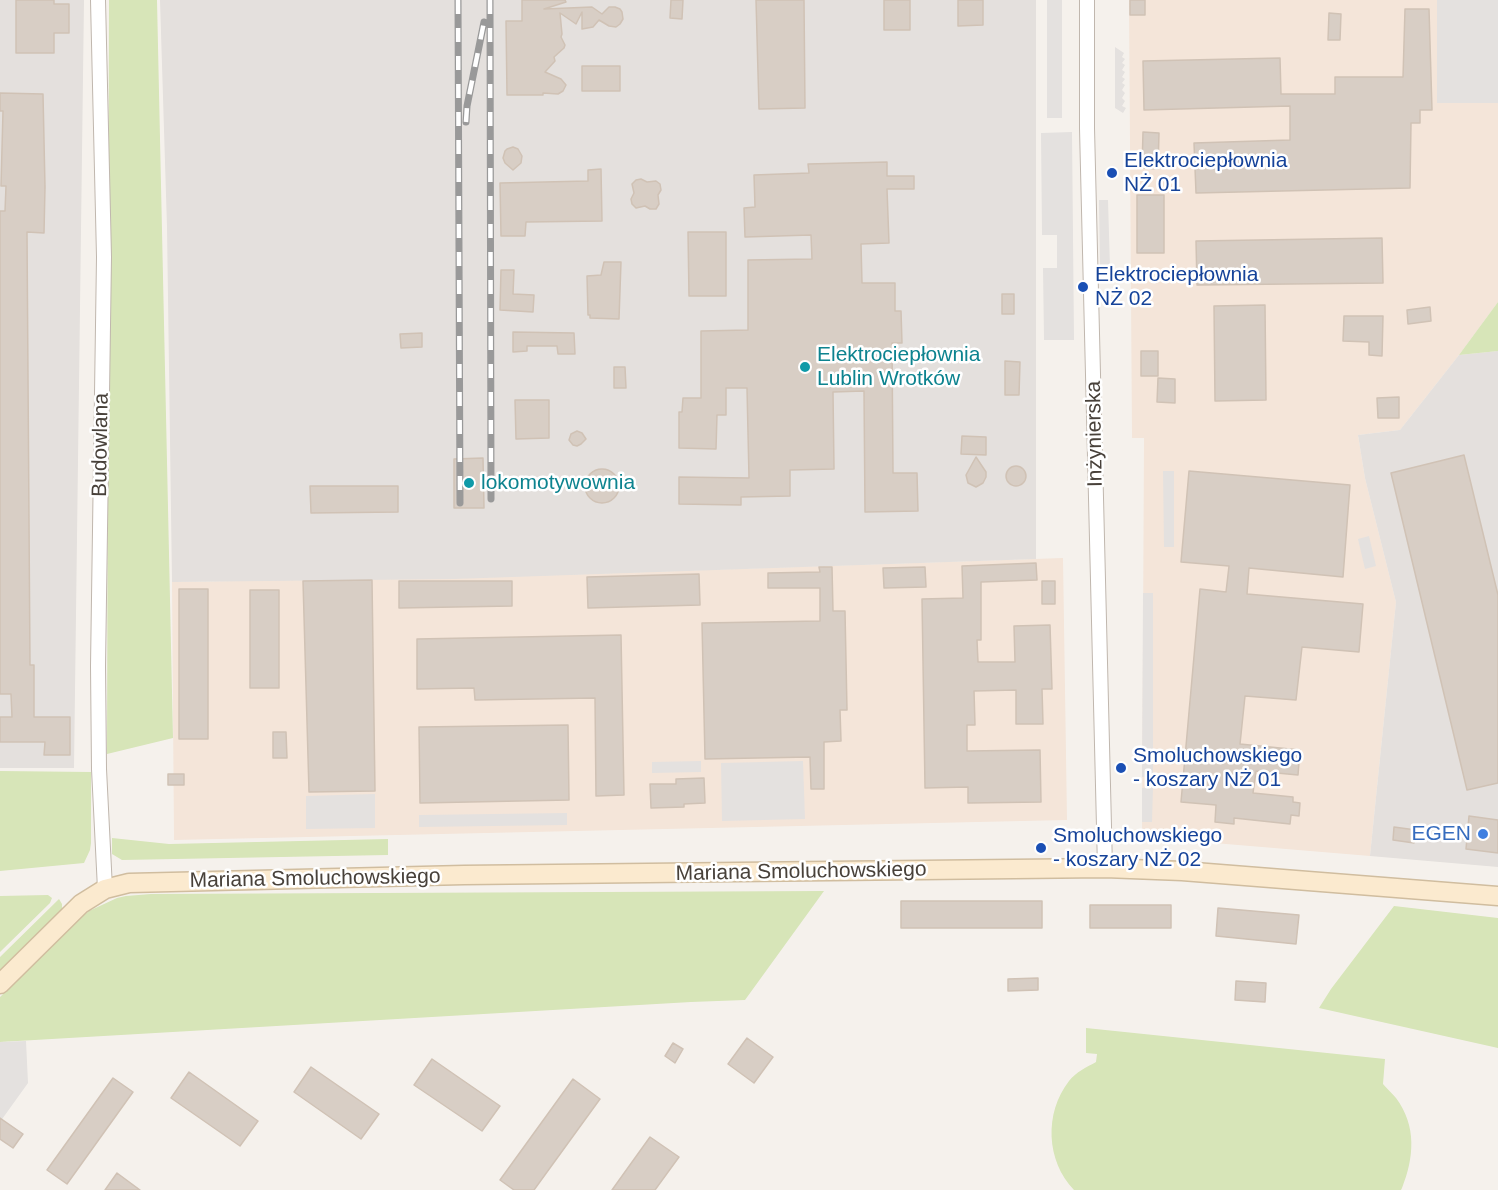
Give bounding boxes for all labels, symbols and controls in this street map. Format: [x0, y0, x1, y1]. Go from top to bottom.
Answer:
place label: Elektrociepłownia NŻ 01 [1124, 148, 1287, 198]
marker: Elektrociepłownia NŻ 01 [1105, 166, 1119, 180]
place label: Elektrociepłownia NŻ 02 [1095, 262, 1258, 312]
marker: Elektrociepłownia NŻ 02 [1076, 280, 1090, 294]
place label: Elektrociepłownia Lublin Wrotków [817, 342, 980, 392]
marker: Elektrociepłownia Lublin Wrotków [798, 360, 812, 374]
street label: Inżynierska [1081, 381, 1109, 487]
street label: Budowlana [87, 393, 115, 497]
place label: lokomotywownia [481, 470, 635, 496]
marker: lokomotywownia [462, 476, 476, 490]
place label: Smoluchowskiego - koszary NŻ 01 [1133, 743, 1302, 793]
marker: Smoluchowskiego - koszary NŻ 01 [1114, 761, 1128, 775]
place label: EGEN [1411, 821, 1471, 847]
place label: Smoluchowskiego - koszary NŻ 02 [1053, 823, 1222, 873]
marker: EGEN [1476, 827, 1490, 841]
marker: Smoluchowskiego - koszary NŻ 02 [1034, 841, 1048, 855]
street label: Mariana Smoluchowskiego [675, 857, 927, 887]
street label: Mariana Smoluchowskiego [189, 864, 441, 894]

